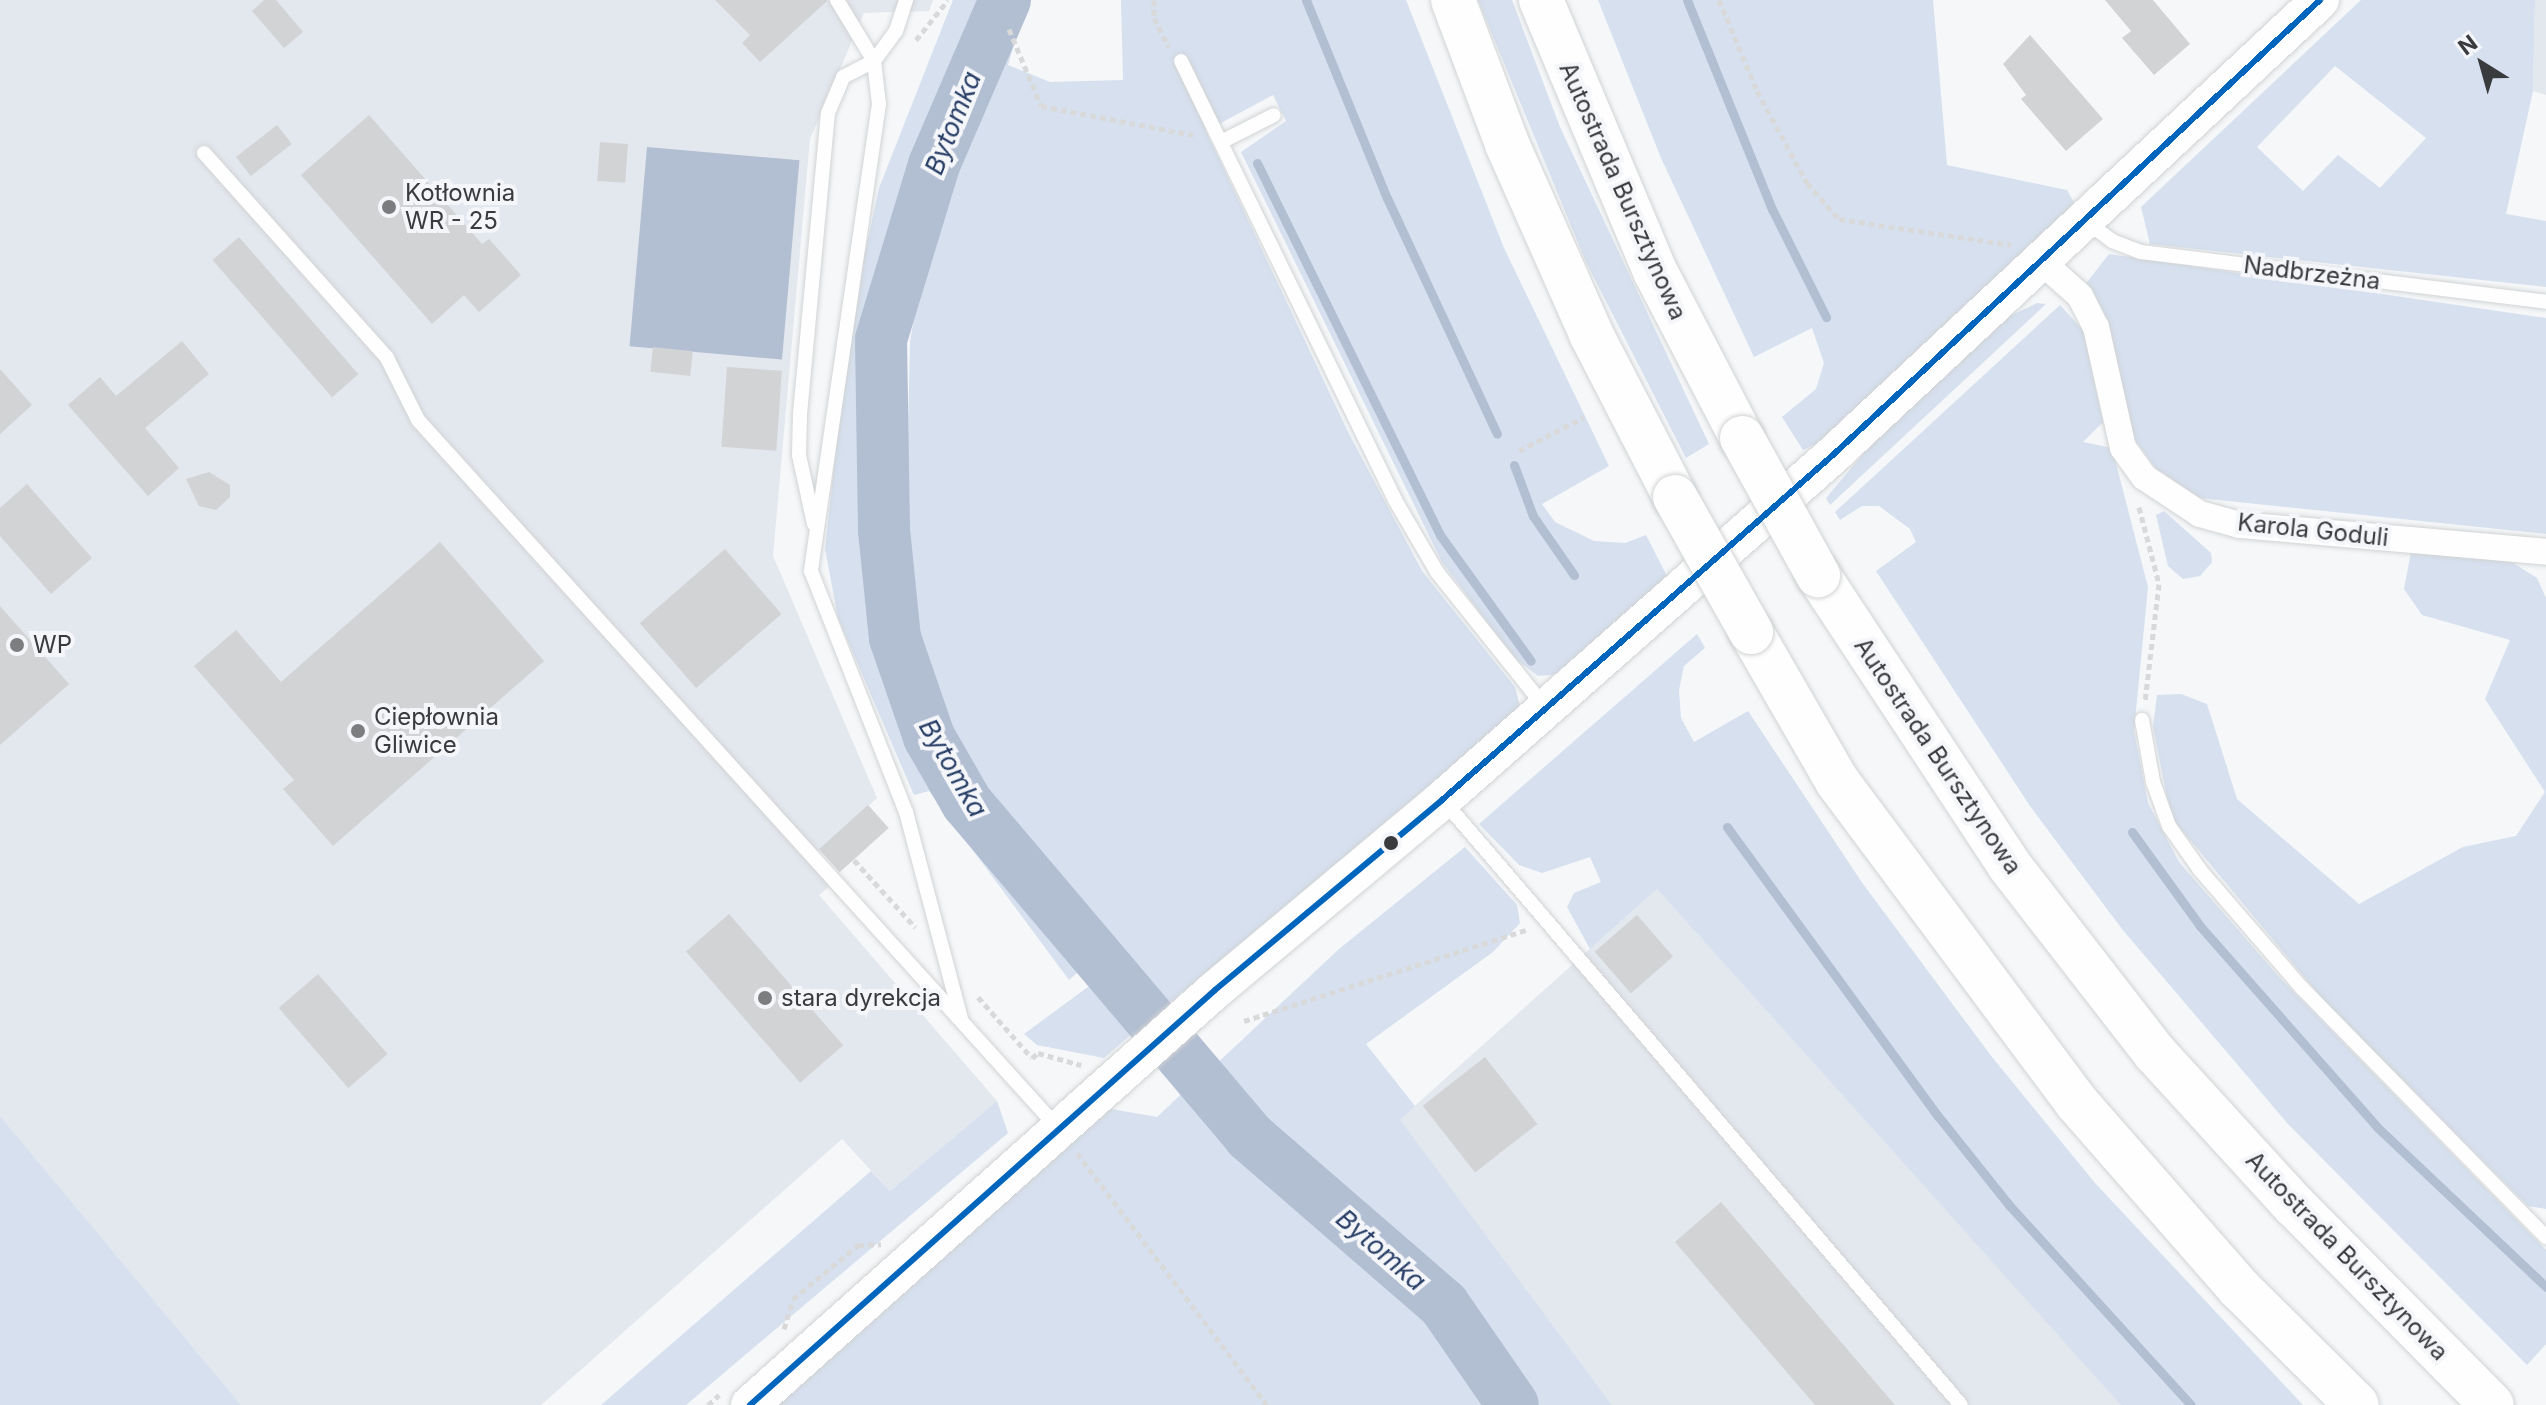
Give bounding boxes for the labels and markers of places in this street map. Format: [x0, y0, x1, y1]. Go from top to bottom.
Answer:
place label: Kotłownia WR - 25 [405, 179, 515, 235]
marker: Kotłownia WR - 25 [380, 198, 398, 216]
place label: WP [33, 631, 72, 659]
marker: WP [8, 636, 26, 654]
place label: Ciepłownia Gliwice [374, 703, 499, 759]
marker: Ciepłownia Gliwice [349, 722, 367, 740]
unlabelled marker [1383, 835, 1399, 851]
place label: stara dyrekcja [781, 984, 941, 1012]
marker: stara dyrekcja [756, 989, 774, 1007]

